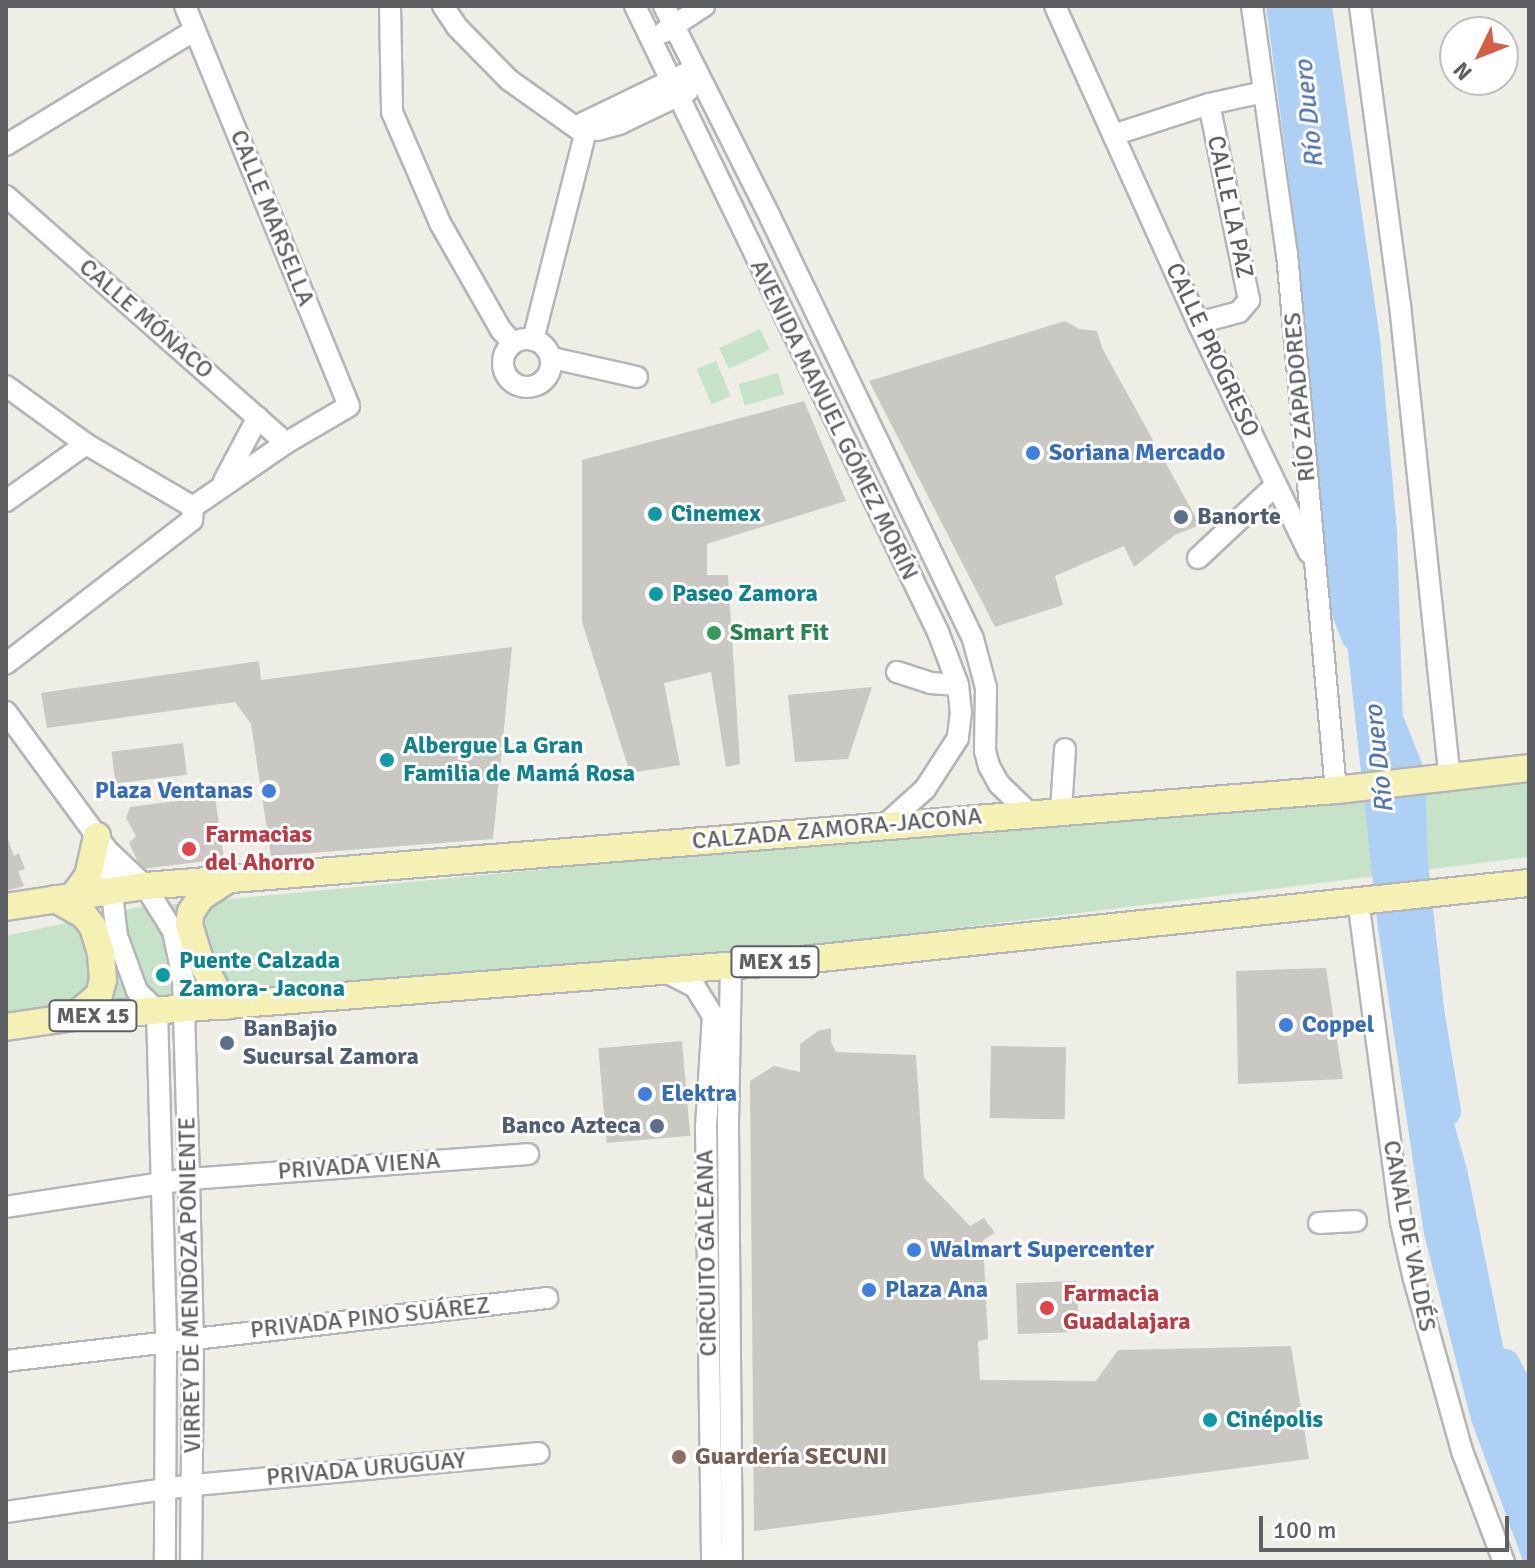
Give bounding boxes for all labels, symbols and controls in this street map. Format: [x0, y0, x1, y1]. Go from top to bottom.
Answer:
north arrow [1439, 16, 1519, 96]
text: N [1447, 57, 1478, 86]
water label: Río Duero [1289, 58, 1331, 170]
street label: CALLE MARSELLA [224, 126, 320, 310]
street label: CALLE LA PAZ [1201, 133, 1259, 281]
street label: CALLE MÓNACO [73, 253, 219, 385]
street label: AVENIDA MANUEL GÓMEZ MORÍN [744, 255, 924, 585]
street label: CALLE PROGRESO [1159, 258, 1265, 442]
street label: RÍO ZAPADORES [1278, 311, 1322, 483]
place label: Soriana Mercado [1049, 439, 1225, 467]
marker: Soriana Mercado [1024, 444, 1042, 462]
place label: Cinemex [671, 500, 761, 528]
place label: Banorte [1197, 503, 1281, 531]
marker: Cinemex [646, 505, 664, 523]
marker: Banorte [1172, 508, 1190, 526]
place label: Paseo Zamora [672, 580, 818, 608]
marker: Paseo Zamora [647, 585, 665, 603]
place label: Smart Fit [730, 619, 829, 647]
marker: Smart Fit [705, 624, 723, 642]
water label: Río Duero [1359, 703, 1401, 815]
place label: Albergue La Gran Familia de Mamá Rosa [403, 732, 635, 788]
marker: Albergue La Gran Familia de Mamá Rosa [378, 751, 396, 769]
place label: Plaza Ventanas [95, 777, 253, 805]
marker: Plaza Ventanas [260, 782, 278, 800]
street label: CALZADA ZAMORA-JACONA [691, 802, 983, 856]
place label: Farmacias del Ahorro [205, 821, 315, 877]
marker: Farmacias del Ahorro [180, 840, 198, 858]
road number: MEX 15 [729, 944, 821, 980]
place label: Puente Calzada Zamora- Jacona [179, 947, 345, 1003]
marker: Puente Calzada Zamora- Jacona [154, 966, 172, 984]
road number: MEX 15 [47, 998, 139, 1034]
place label: Coppel [1302, 1011, 1374, 1039]
place label: BanBajio Sucursal Zamora [243, 1015, 419, 1071]
marker: Coppel [1277, 1016, 1295, 1034]
marker: BanBajio Sucursal Zamora [218, 1034, 236, 1052]
place label: Elektra [661, 1080, 737, 1108]
marker: Elektra [636, 1085, 654, 1103]
place label: Banco Azteca [501, 1112, 641, 1140]
street label: VIRREY DE MENDOZA PONIENTE [173, 1116, 207, 1454]
marker: Banco Azteca [648, 1117, 666, 1135]
street label: CANAL DE VALDÉS [1376, 1138, 1442, 1334]
street label: PRIVADA VIENA [277, 1146, 441, 1186]
street label: CIRCUITO GALEANA [691, 1149, 723, 1357]
place label: Walmart Supercenter [930, 1236, 1154, 1264]
marker: Walmart Supercenter [905, 1241, 923, 1259]
place label: Plaza Ana [885, 1276, 988, 1304]
place label: Farmacia Guadalajara [1063, 1280, 1191, 1336]
marker: Plaza Ana [860, 1281, 878, 1299]
street label: PRIVADA PINO SUÁREZ [249, 1291, 491, 1345]
marker: Farmacia Guadalajara [1038, 1299, 1056, 1317]
place label: Cinépolis [1226, 1406, 1323, 1434]
marker: Cinépolis [1201, 1411, 1219, 1429]
place label: Guardería SECUNI [695, 1443, 887, 1471]
street label: PRIVADA URUGUAY [265, 1446, 467, 1492]
marker: Guardería SECUNI [670, 1448, 688, 1466]
scale bar [1263, 1500, 1513, 1550]
text: 100 m [1273, 1515, 1336, 1545]

